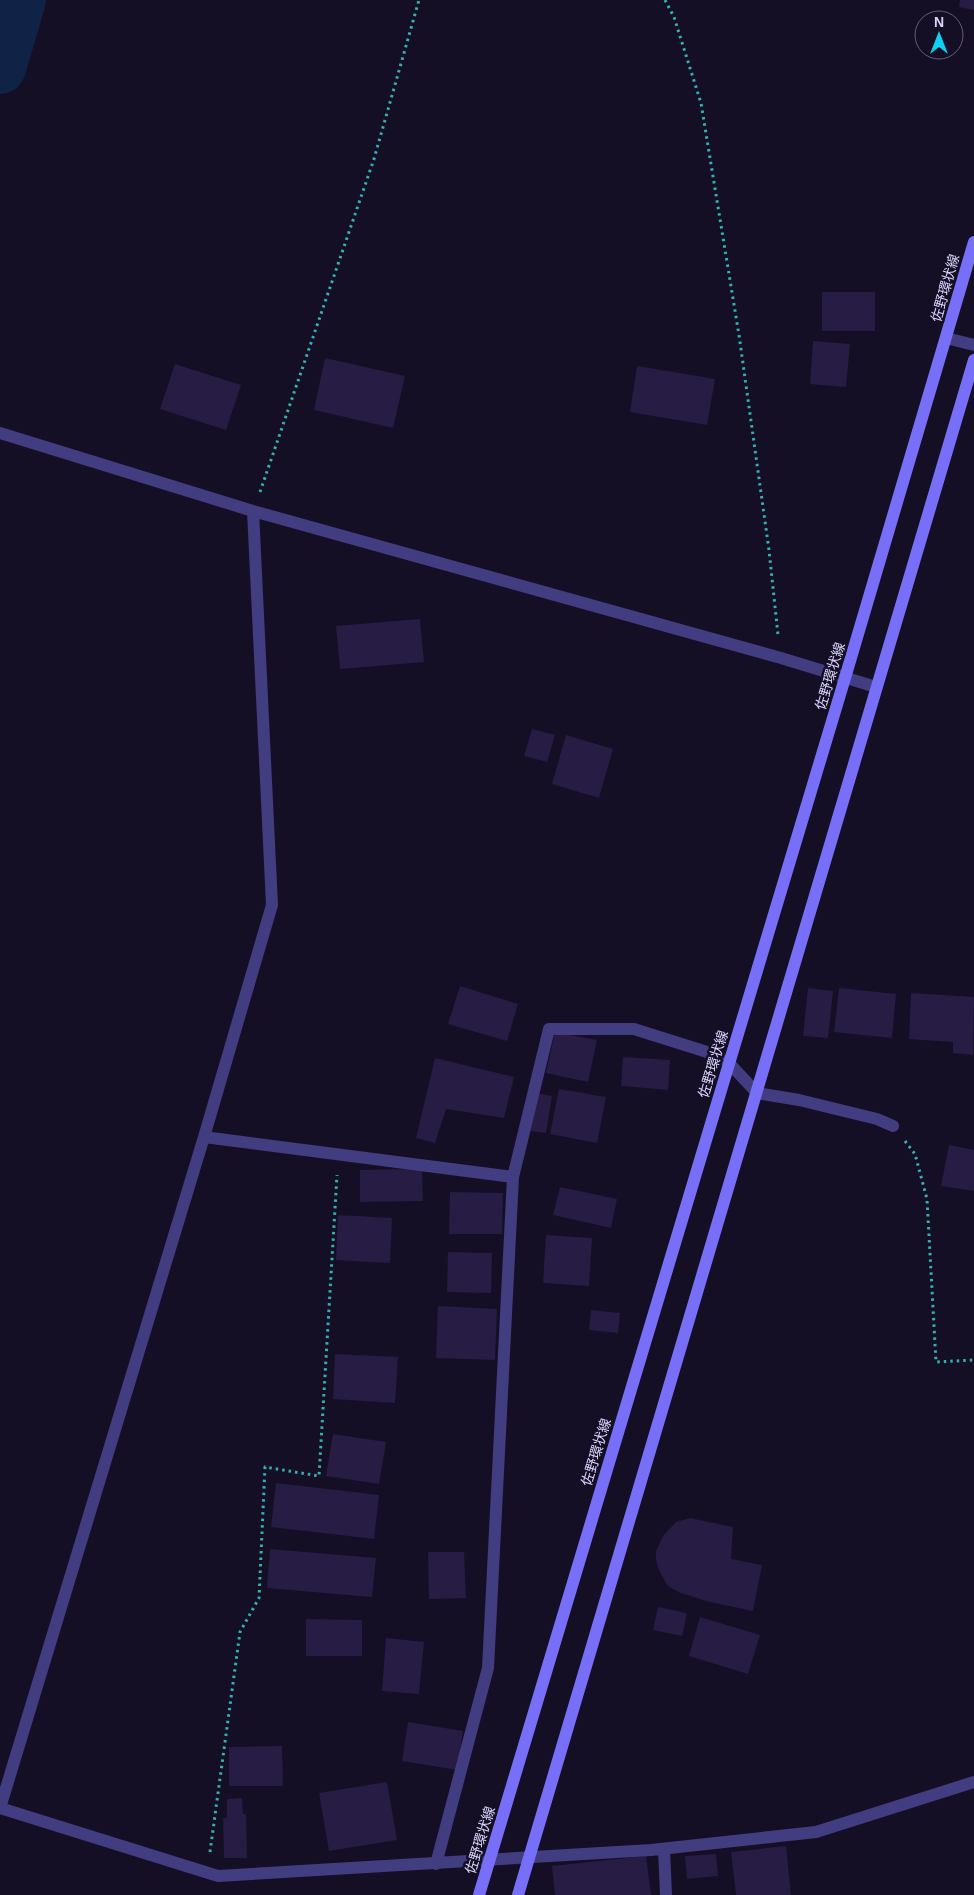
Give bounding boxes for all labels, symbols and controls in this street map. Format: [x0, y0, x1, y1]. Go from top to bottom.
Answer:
north arrow [914, 10, 964, 60]
text: N [934, 14, 944, 30]
street label: 佐野環状線 [928, 252, 962, 324]
street label: 佐野環状線 [812, 640, 848, 712]
street label: 佐野環状線 [695, 1028, 731, 1100]
street label: 佐野環状線 [578, 1416, 614, 1488]
street label: 佐野環状線 [462, 1804, 498, 1876]

